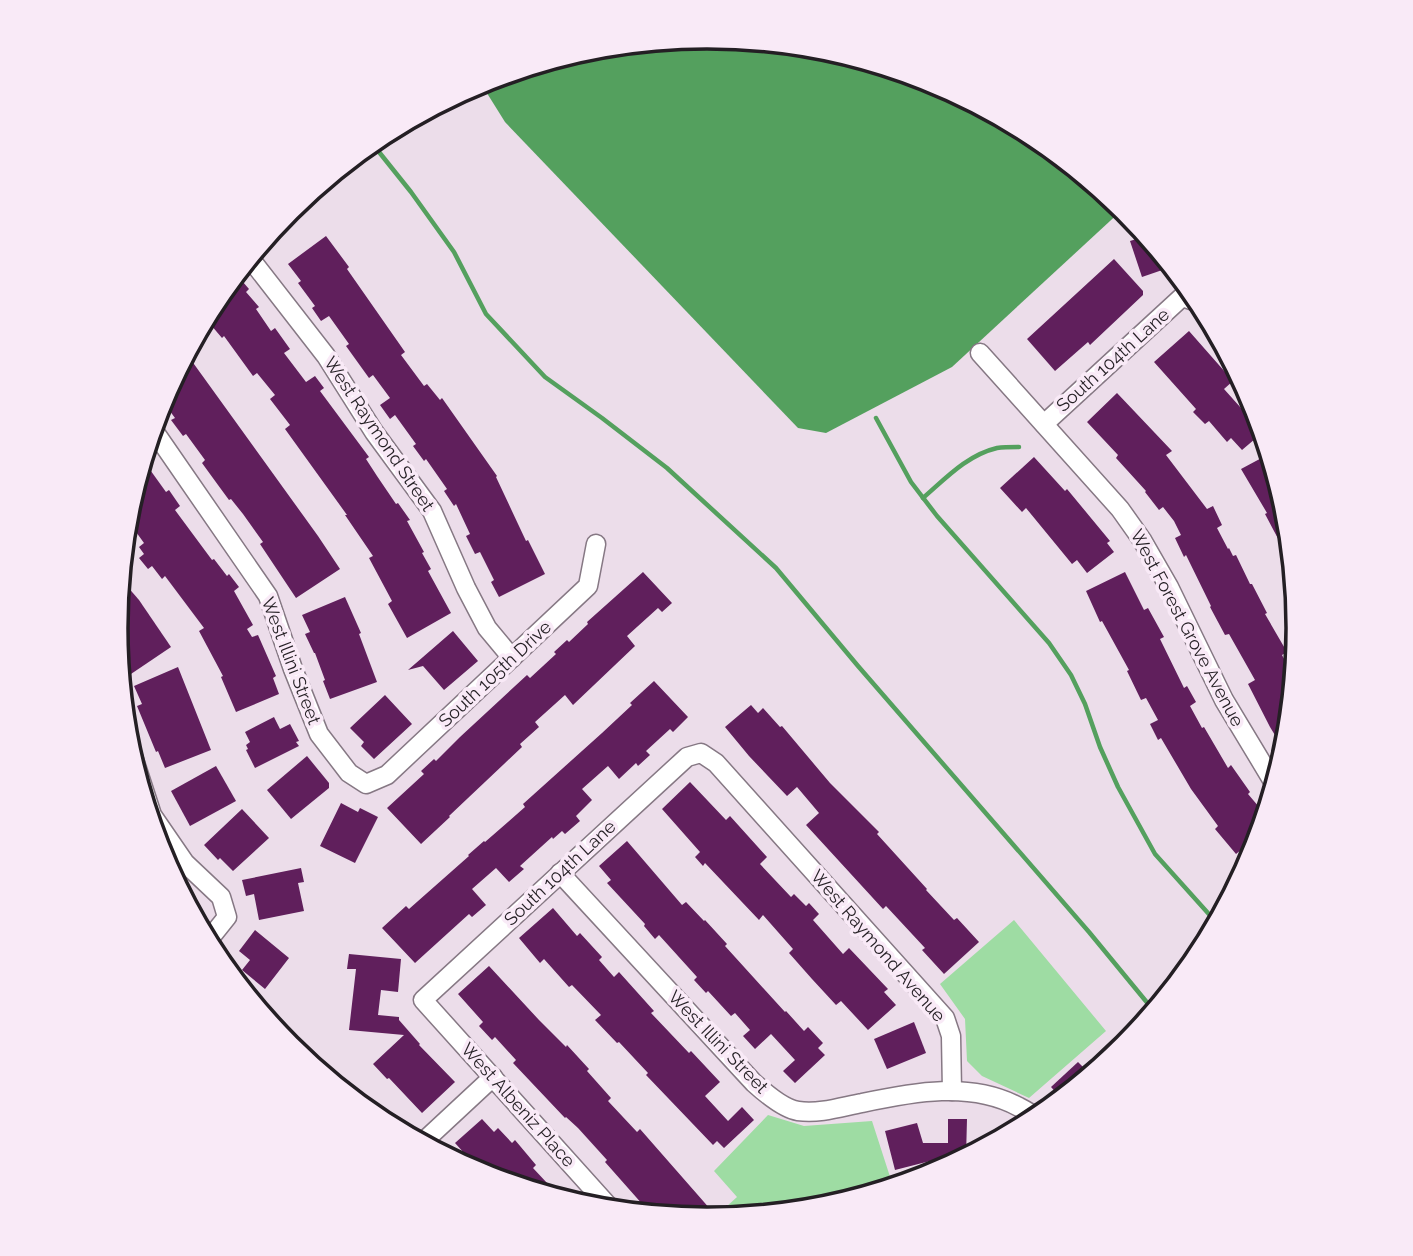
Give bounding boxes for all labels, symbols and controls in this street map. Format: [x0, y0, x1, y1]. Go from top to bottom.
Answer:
street label: South 104th Lane [1052, 303, 1174, 416]
street label: West Raymond Street [320, 352, 439, 515]
street label: West Forest Grove Avenue [1126, 526, 1249, 730]
street label: West Illini Street [258, 594, 325, 727]
street label: South 105th Drive [434, 616, 556, 731]
street label: South 104th Lane [500, 815, 620, 930]
street label: West Raymond Avenue [807, 865, 950, 1026]
street label: West Illini Street [664, 986, 773, 1097]
street label: West Albeniz Place [457, 1038, 580, 1171]

